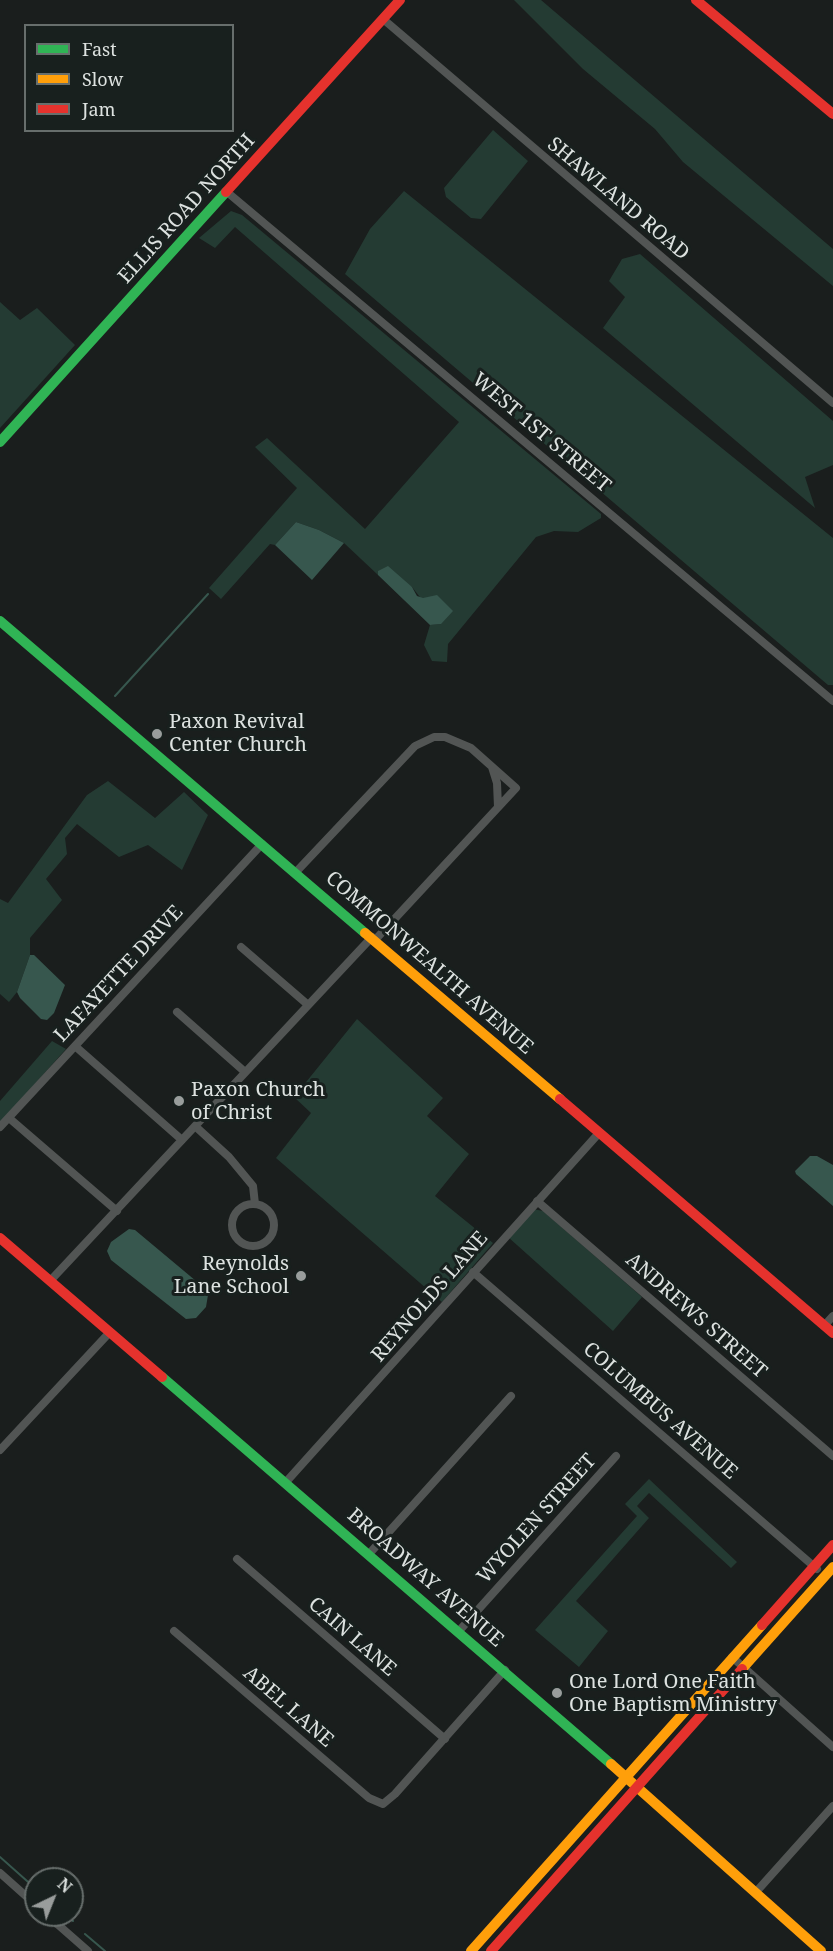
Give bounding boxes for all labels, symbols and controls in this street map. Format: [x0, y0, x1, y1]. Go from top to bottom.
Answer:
legend [24, 24, 234, 132]
text: Fast [82, 37, 117, 61]
text: Slow [82, 67, 123, 91]
text: Jam [82, 97, 116, 121]
street label: ELLIS ROAD NORTH [114, 129, 260, 289]
street label: SHAWLAND ROAD [542, 133, 694, 265]
street label: WEST 1ST STREET [467, 368, 615, 498]
place label: Paxon Revival Center Church [169, 710, 307, 757]
marker: Paxon Revival Center Church [150, 727, 164, 741]
street label: COMMONWEALTH AVENUE [320, 866, 538, 1060]
street label: LAFAYETTE DRIVE [50, 901, 188, 1047]
place label: Paxon Church of Christ [191, 1078, 325, 1125]
marker: Paxon Church of Christ [172, 1094, 186, 1108]
street label: REYNOLDS LANE [367, 1227, 493, 1367]
street label: ANDREWS STREET [621, 1248, 771, 1384]
place label: Reynolds Lane School [174, 1252, 289, 1299]
marker: Reynolds Lane School [294, 1269, 308, 1283]
street label: COLUMBUS AVENUE [578, 1337, 742, 1485]
street label: WYOLEN STREET [473, 1449, 601, 1589]
street label: BROADWAY AVENUE [342, 1504, 508, 1652]
street label: CAIN LANE [303, 1592, 401, 1682]
street label: ABEL LANE [238, 1661, 338, 1753]
place label: One Lord One Faith One Baptism Ministry [569, 1670, 777, 1717]
marker: One Lord One Faith One Baptism Ministry [550, 1686, 564, 1700]
north arrow [24, 1867, 84, 1927]
text: N [53, 1873, 77, 1898]

